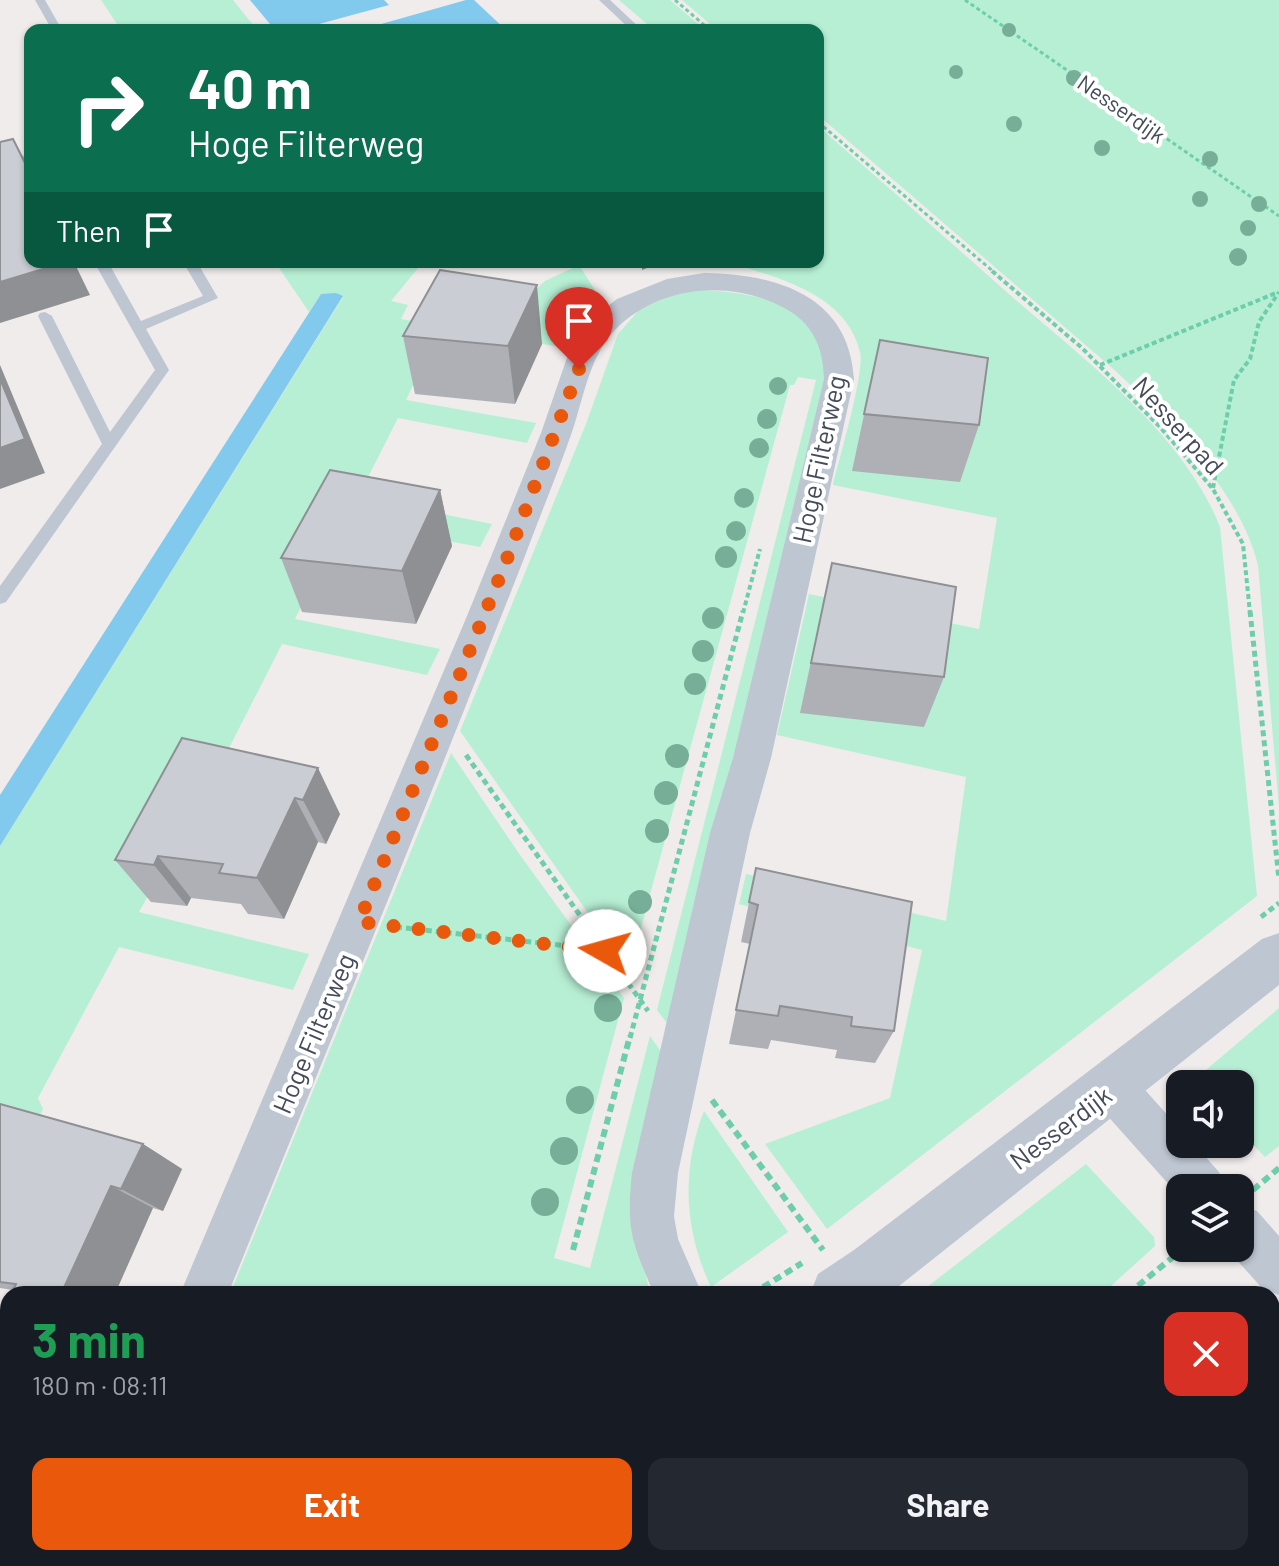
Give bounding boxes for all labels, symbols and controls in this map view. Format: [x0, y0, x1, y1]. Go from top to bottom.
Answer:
text: 40 m [188, 53, 312, 120]
icon: right [56, 56, 160, 160]
street label: Nesserdijk [1073, 68, 1171, 148]
text: Hoge Filterweg [188, 121, 424, 164]
icon: arrive [137, 208, 181, 252]
text: Then [56, 212, 121, 248]
pin [545, 287, 613, 369]
icon: arrive [557, 299, 601, 343]
street label: Nesserpad [1127, 370, 1231, 480]
street label: Hoge Filterweg [785, 372, 851, 546]
position arrow [563, 909, 647, 993]
street label: Hoge Filterweg [265, 948, 361, 1118]
map controls [1166, 1070, 1254, 1262]
button: sound [1166, 1070, 1254, 1158]
street label: Nesserdijk [1003, 1079, 1117, 1175]
button: layers [1166, 1174, 1254, 1262]
text: 3 min [32, 1310, 146, 1368]
button: close [1164, 1312, 1248, 1396]
text: 180 m · 08:11 [32, 1369, 167, 1400]
button: Exit [32, 1458, 632, 1550]
button: Share [648, 1458, 1248, 1550]

